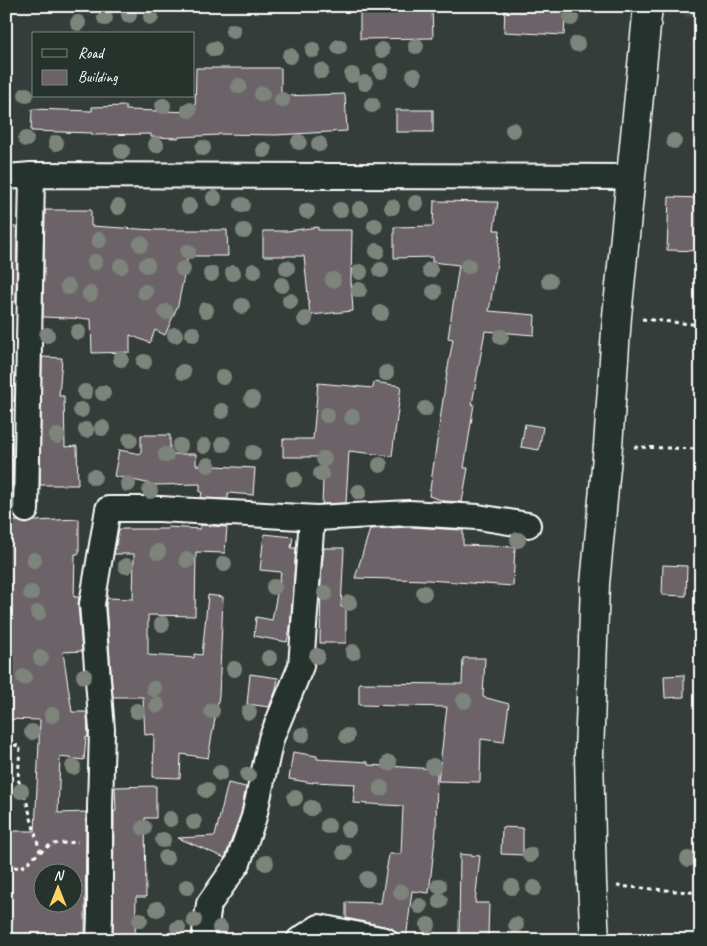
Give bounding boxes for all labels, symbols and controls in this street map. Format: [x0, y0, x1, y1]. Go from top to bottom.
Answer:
legend [32, 32, 195, 98]
text: Road [78, 44, 105, 63]
text: Building [78, 68, 118, 87]
north arrow [32, 864, 82, 914]
text: N [54, 867, 65, 884]

